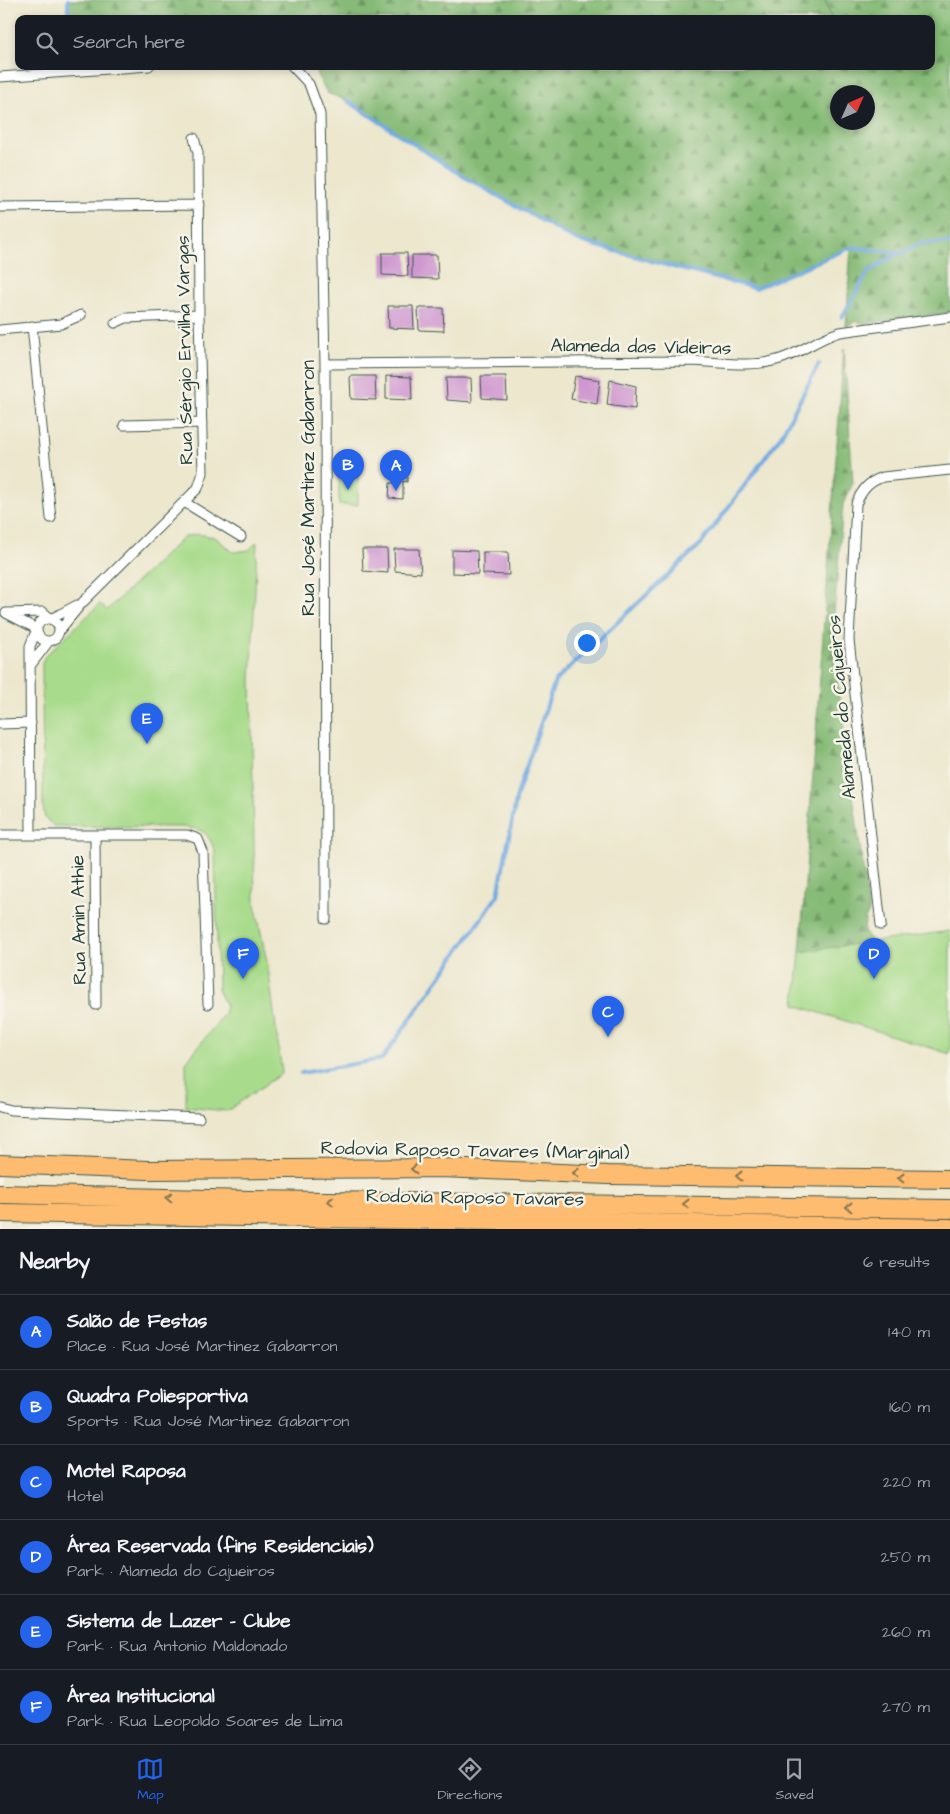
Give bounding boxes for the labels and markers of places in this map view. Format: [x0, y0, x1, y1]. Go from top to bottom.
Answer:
pin: B [332, 449, 364, 490]
pin: A [380, 450, 412, 491]
pin: E [131, 703, 163, 744]
pin: F [227, 938, 259, 979]
pin: D [858, 938, 890, 979]
pin: C [592, 996, 624, 1037]

